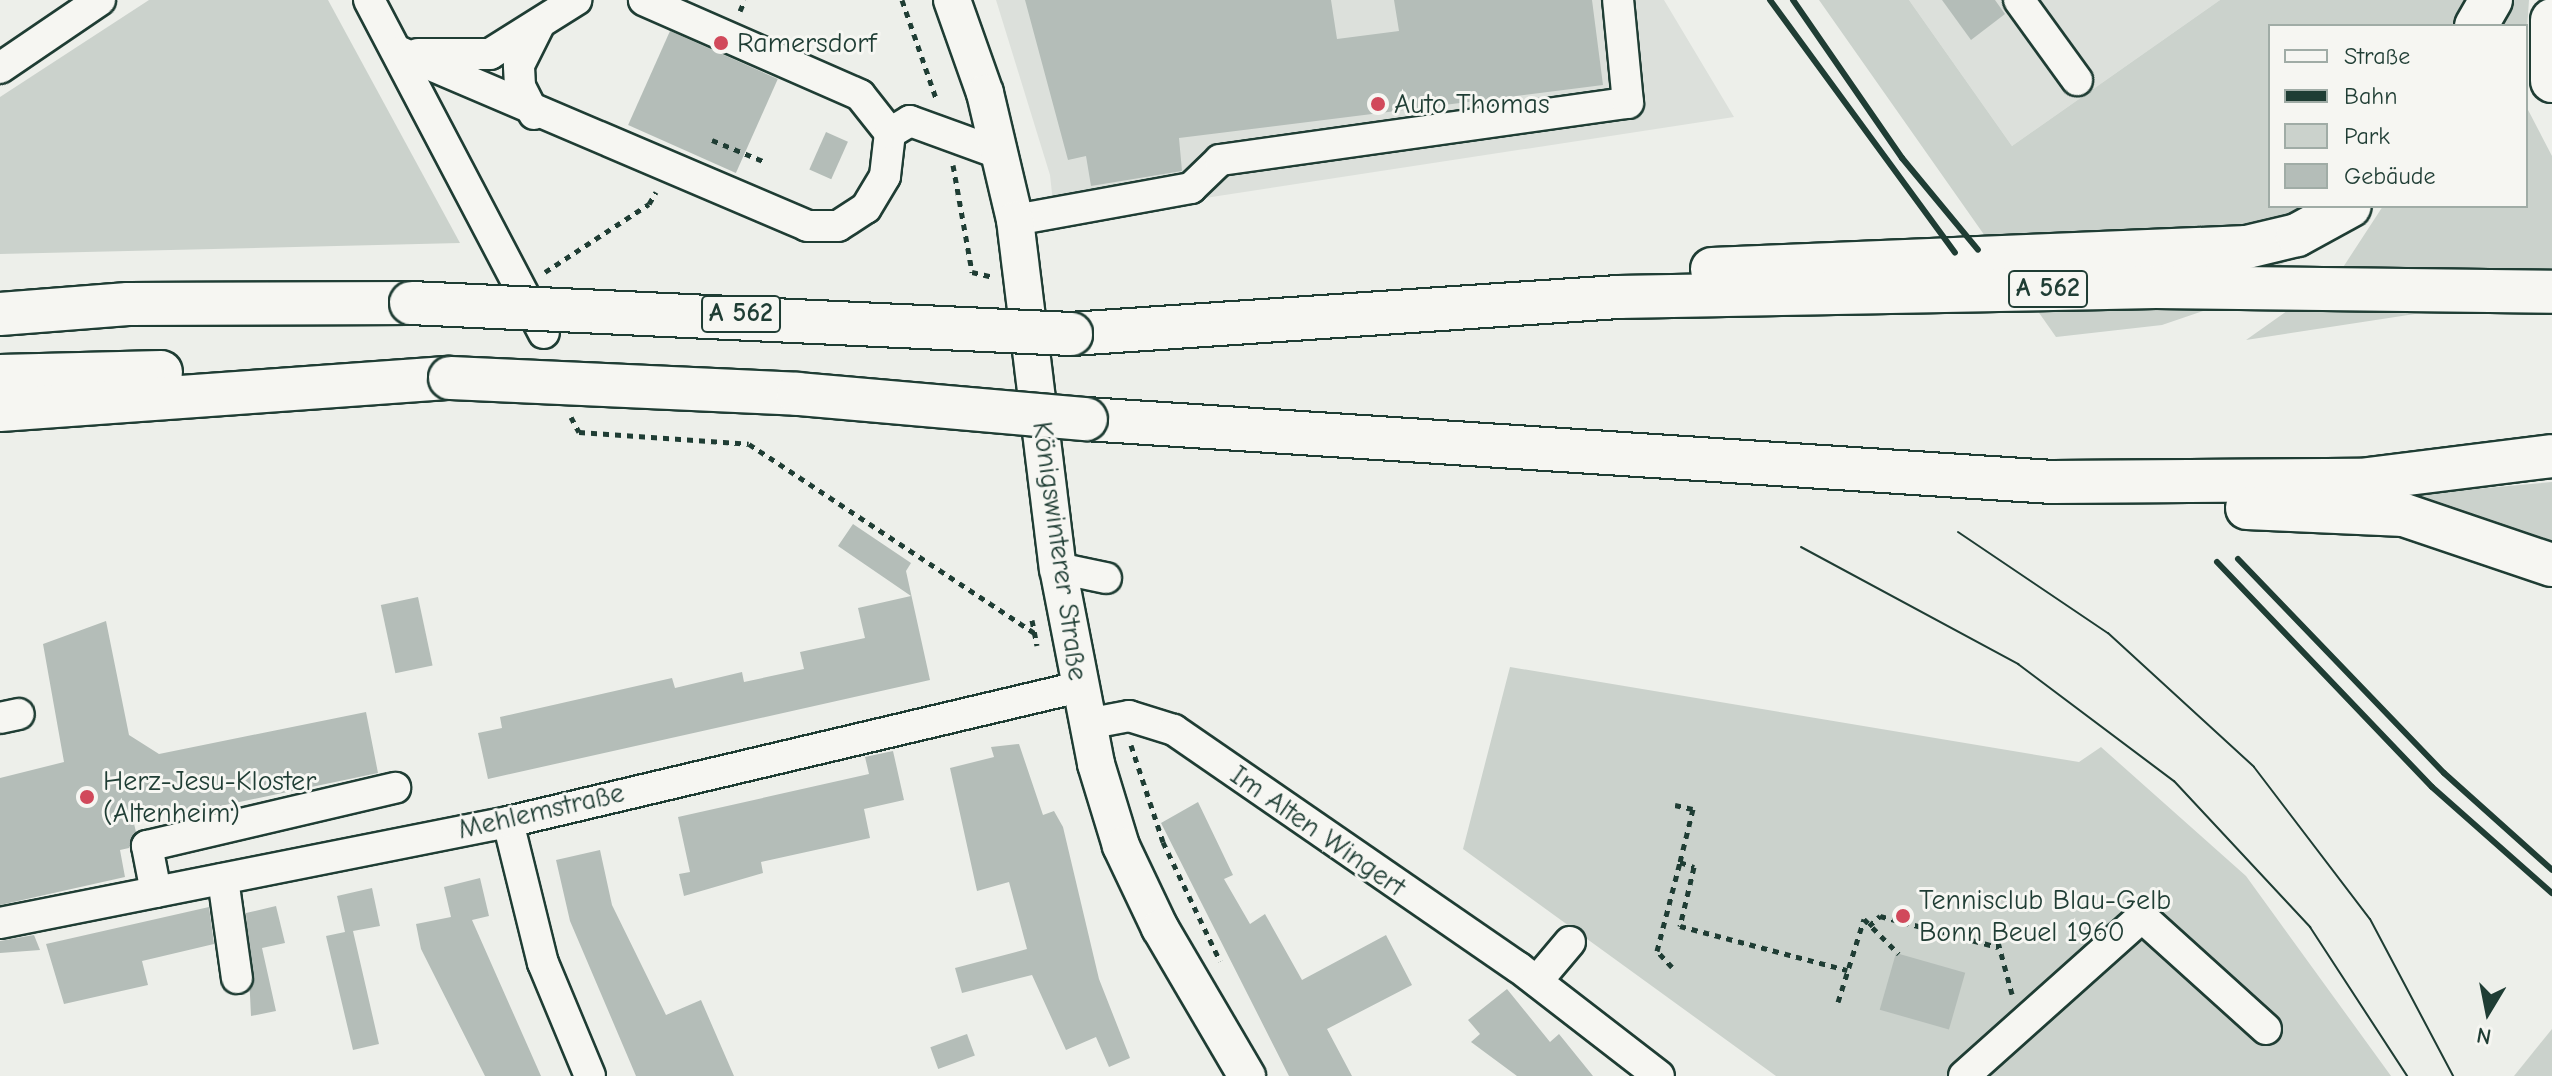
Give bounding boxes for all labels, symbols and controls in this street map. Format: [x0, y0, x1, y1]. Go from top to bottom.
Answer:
legend [2268, 24, 2528, 208]
place label: Ramersdorf [737, 26, 876, 60]
marker: Ramersdorf [712, 34, 730, 52]
text: Straße [2344, 42, 2410, 70]
text: Bahn [2344, 82, 2397, 110]
place label: Auto Thomas [1394, 87, 1550, 121]
marker: Auto Thomas [1369, 95, 1387, 113]
text: Park [2344, 122, 2390, 150]
text: Gebäude [2344, 162, 2435, 190]
road number: A 562 [2008, 267, 2088, 311]
road number: A 562 [701, 292, 781, 336]
street label: Königswinterer Straße [1025, 419, 1095, 683]
street label: Im Alten Wingert [1224, 758, 1412, 904]
place label: Herz-Jesu-Kloster (Altenheim) [103, 764, 316, 830]
street label: Mehlemstraße [455, 776, 627, 846]
marker: Herz-Jesu-Kloster (Altenheim) [78, 788, 96, 806]
place label: Tennisclub Blau-Gelb Bonn Beuel 1960 [1919, 883, 2171, 949]
marker: Tennisclub Blau-Gelb Bonn Beuel 1960 [1894, 907, 1912, 925]
north arrow [2448, 972, 2528, 1052]
text: N [2475, 1022, 2493, 1050]

